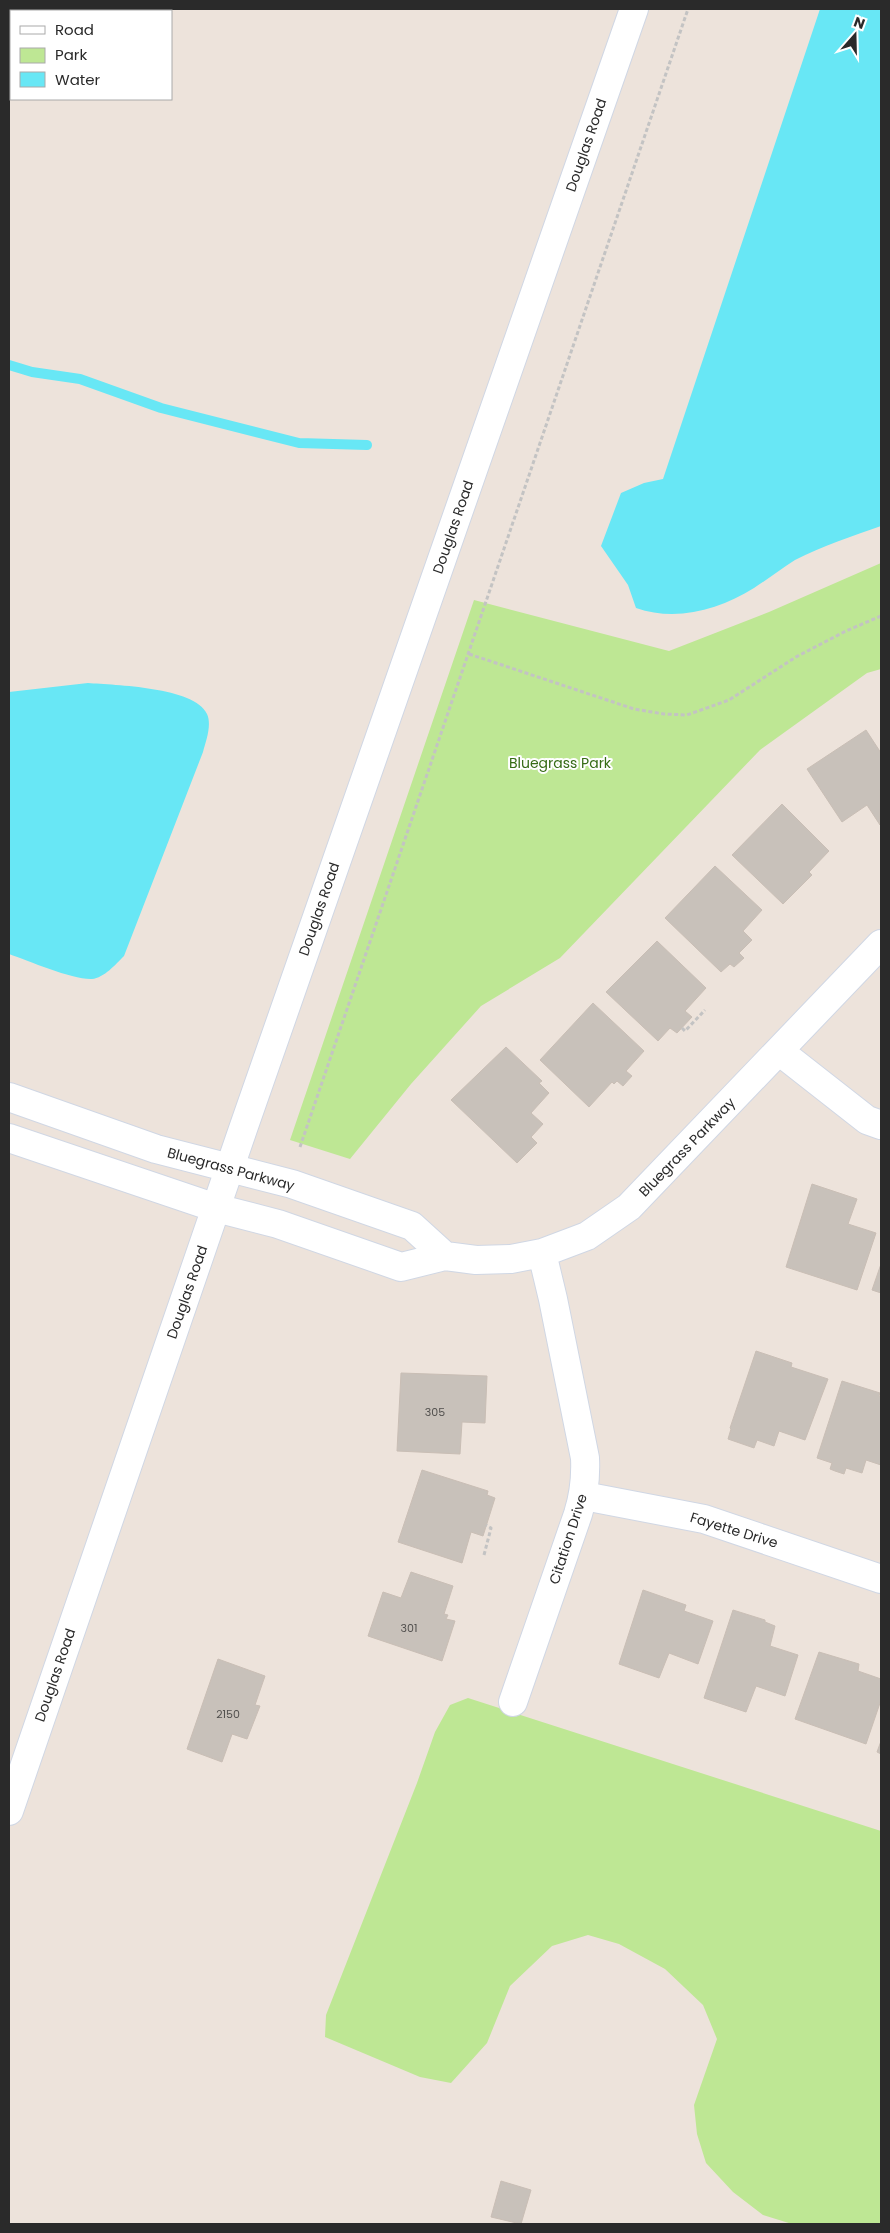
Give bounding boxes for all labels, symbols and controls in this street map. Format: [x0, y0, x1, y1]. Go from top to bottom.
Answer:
legend [10, 10, 172, 100]
north arrow [830, 10, 880, 60]
text: N [851, 12, 868, 34]
text: Road [55, 19, 94, 40]
text: Park [55, 44, 87, 65]
text: Water [55, 69, 101, 90]
street label: Douglas Road [561, 96, 611, 194]
street label: Douglas Road [428, 478, 478, 576]
park label: Bluegrass Park [509, 753, 612, 773]
street label: Douglas Road [294, 860, 344, 958]
street label: Bluegrass Parkway [634, 1093, 740, 1201]
street label: Bluegrass Parkway [165, 1142, 297, 1196]
street label: Douglas Road [162, 1243, 212, 1341]
house number: 305 [425, 1404, 445, 1420]
street label: Citation Drive [544, 1491, 592, 1587]
street label: Fayette Drive [688, 1507, 781, 1553]
house number: 301 [401, 1620, 417, 1636]
street label: Douglas Road [30, 1626, 80, 1724]
house number: 2150 [216, 1706, 240, 1722]

